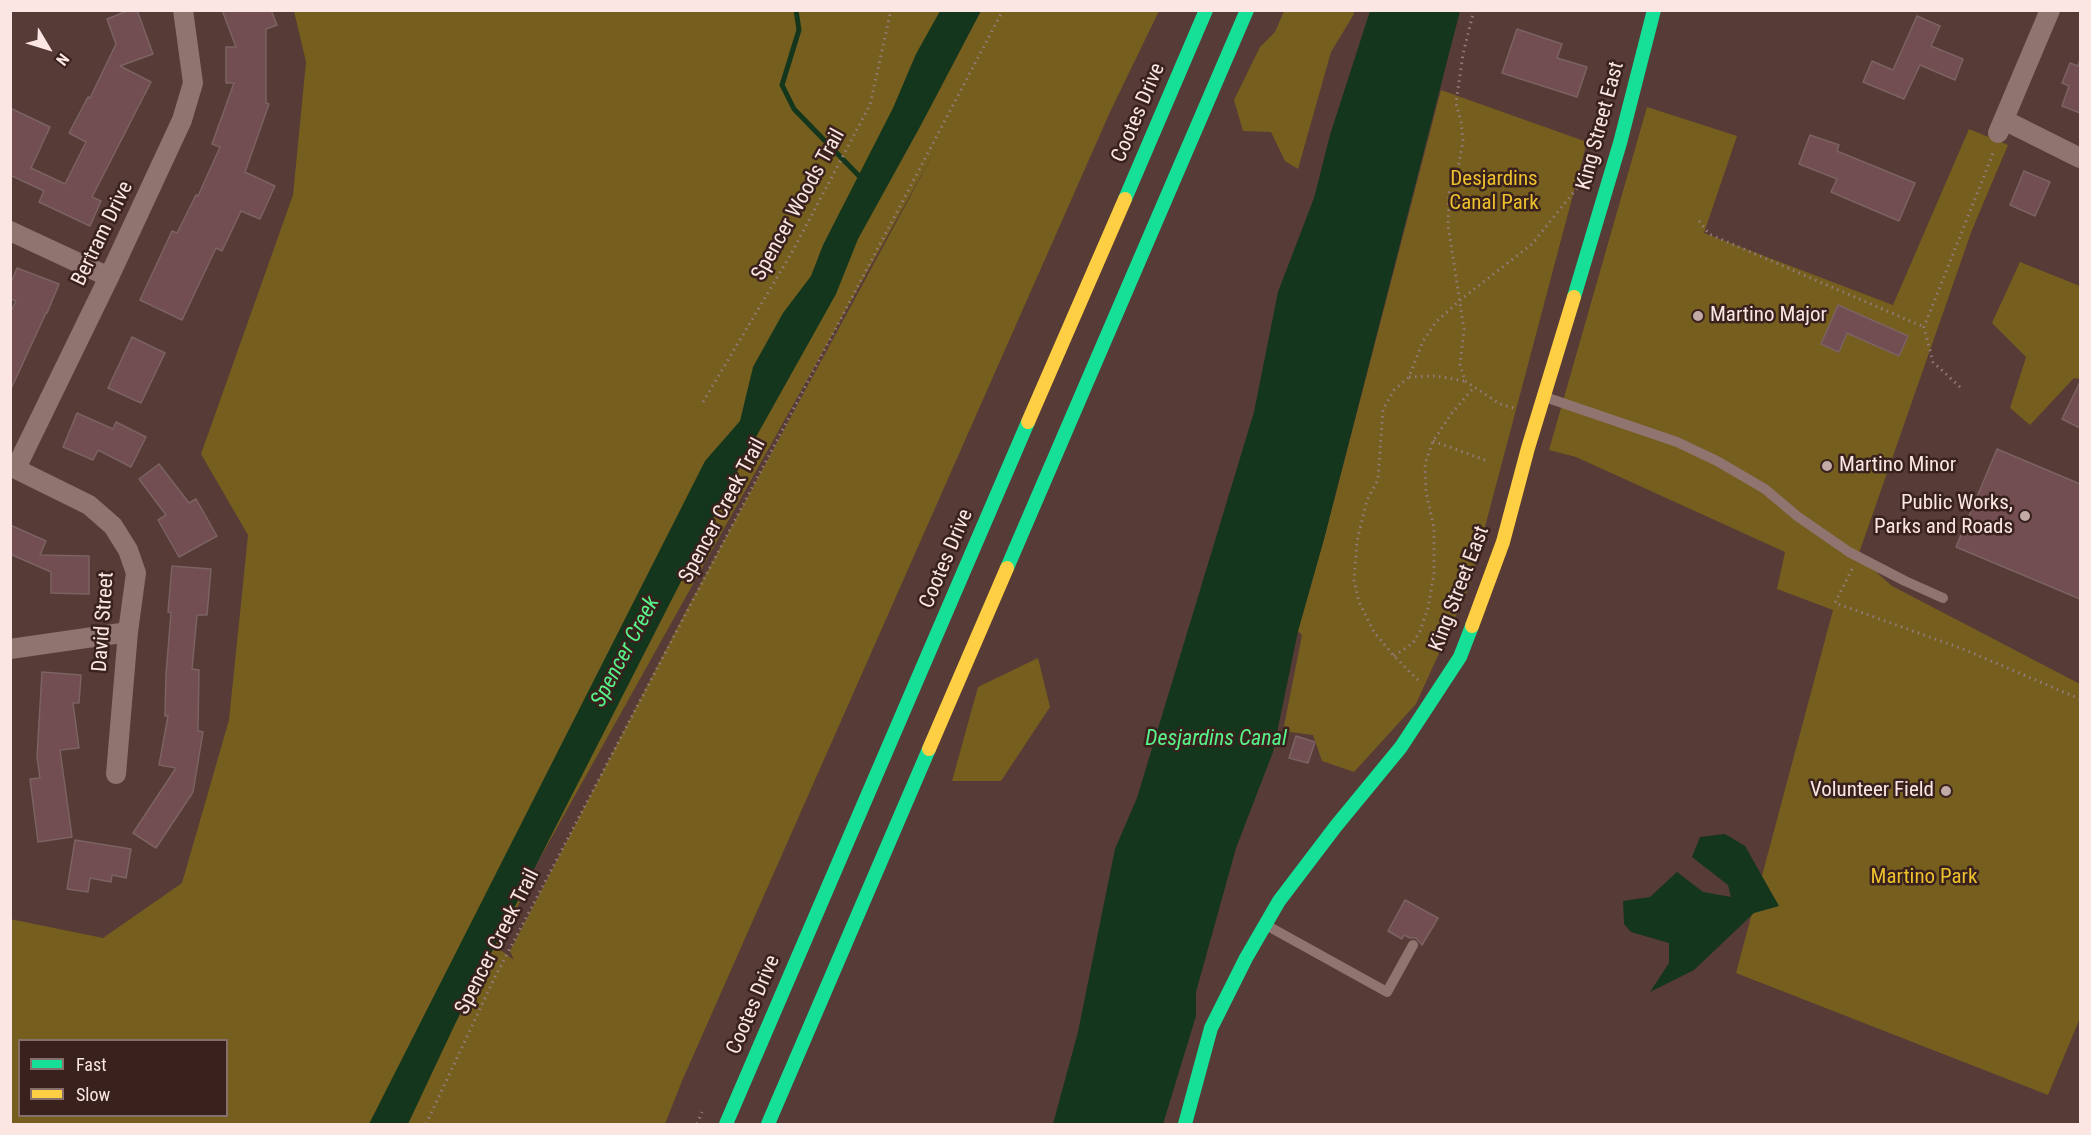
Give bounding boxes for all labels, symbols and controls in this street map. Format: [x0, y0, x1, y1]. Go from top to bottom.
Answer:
north arrow [18, 18, 78, 78]
text: N [52, 50, 73, 69]
street label: King Street East [1572, 59, 1630, 193]
street label: Cootes Drive [1107, 60, 1171, 166]
street label: Spencer Woods Trail [747, 125, 851, 285]
park label: Desjardins Canal Park [1449, 167, 1539, 217]
street label: Bertram Drive [67, 178, 139, 290]
place label: Martino Major [1710, 303, 1827, 329]
marker: Martino Major [1691, 309, 1705, 323]
street label: Spencer Creek Trail [674, 434, 772, 588]
place label: Martino Minor [1839, 453, 1956, 479]
marker: Martino Minor [1820, 459, 1834, 473]
place label: Public Works, Parks and Roads [1874, 491, 2013, 541]
street label: Cootes Drive [915, 506, 979, 612]
marker: Public Works, Parks and Roads [2018, 509, 2032, 523]
street label: King Street East [1425, 523, 1495, 655]
street label: David Street [88, 571, 120, 673]
water label: Spencer Creek [586, 592, 666, 712]
water label: Desjardins Canal [1145, 726, 1287, 752]
place label: Volunteer Field [1810, 778, 1934, 804]
marker: Volunteer Field [1939, 784, 1953, 798]
street label: Spencer Creek Trail [450, 865, 546, 1019]
park label: Martino Park [1871, 865, 1977, 891]
street label: Cootes Drive [722, 952, 786, 1058]
legend [18, 1039, 228, 1117]
text: Fast [76, 1054, 107, 1075]
text: Slow [76, 1084, 110, 1105]

